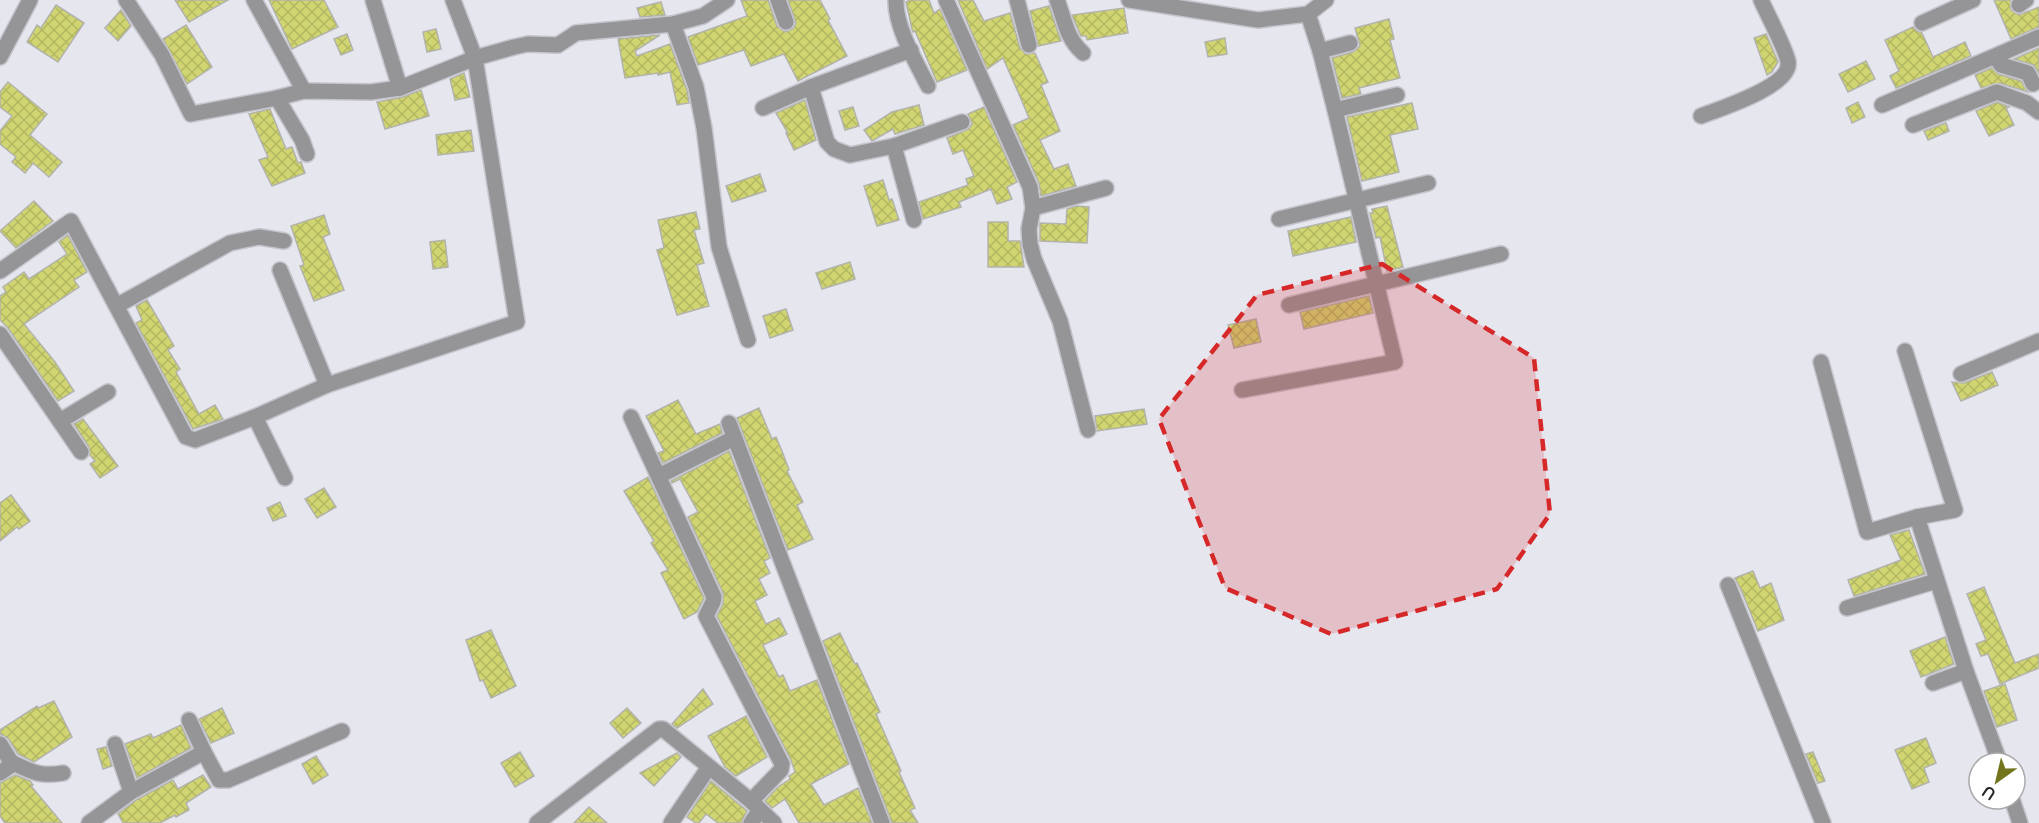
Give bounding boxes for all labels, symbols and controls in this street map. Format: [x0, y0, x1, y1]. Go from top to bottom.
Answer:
north arrow [1967, 751, 2027, 811]
text: U [1979, 781, 2000, 804]

